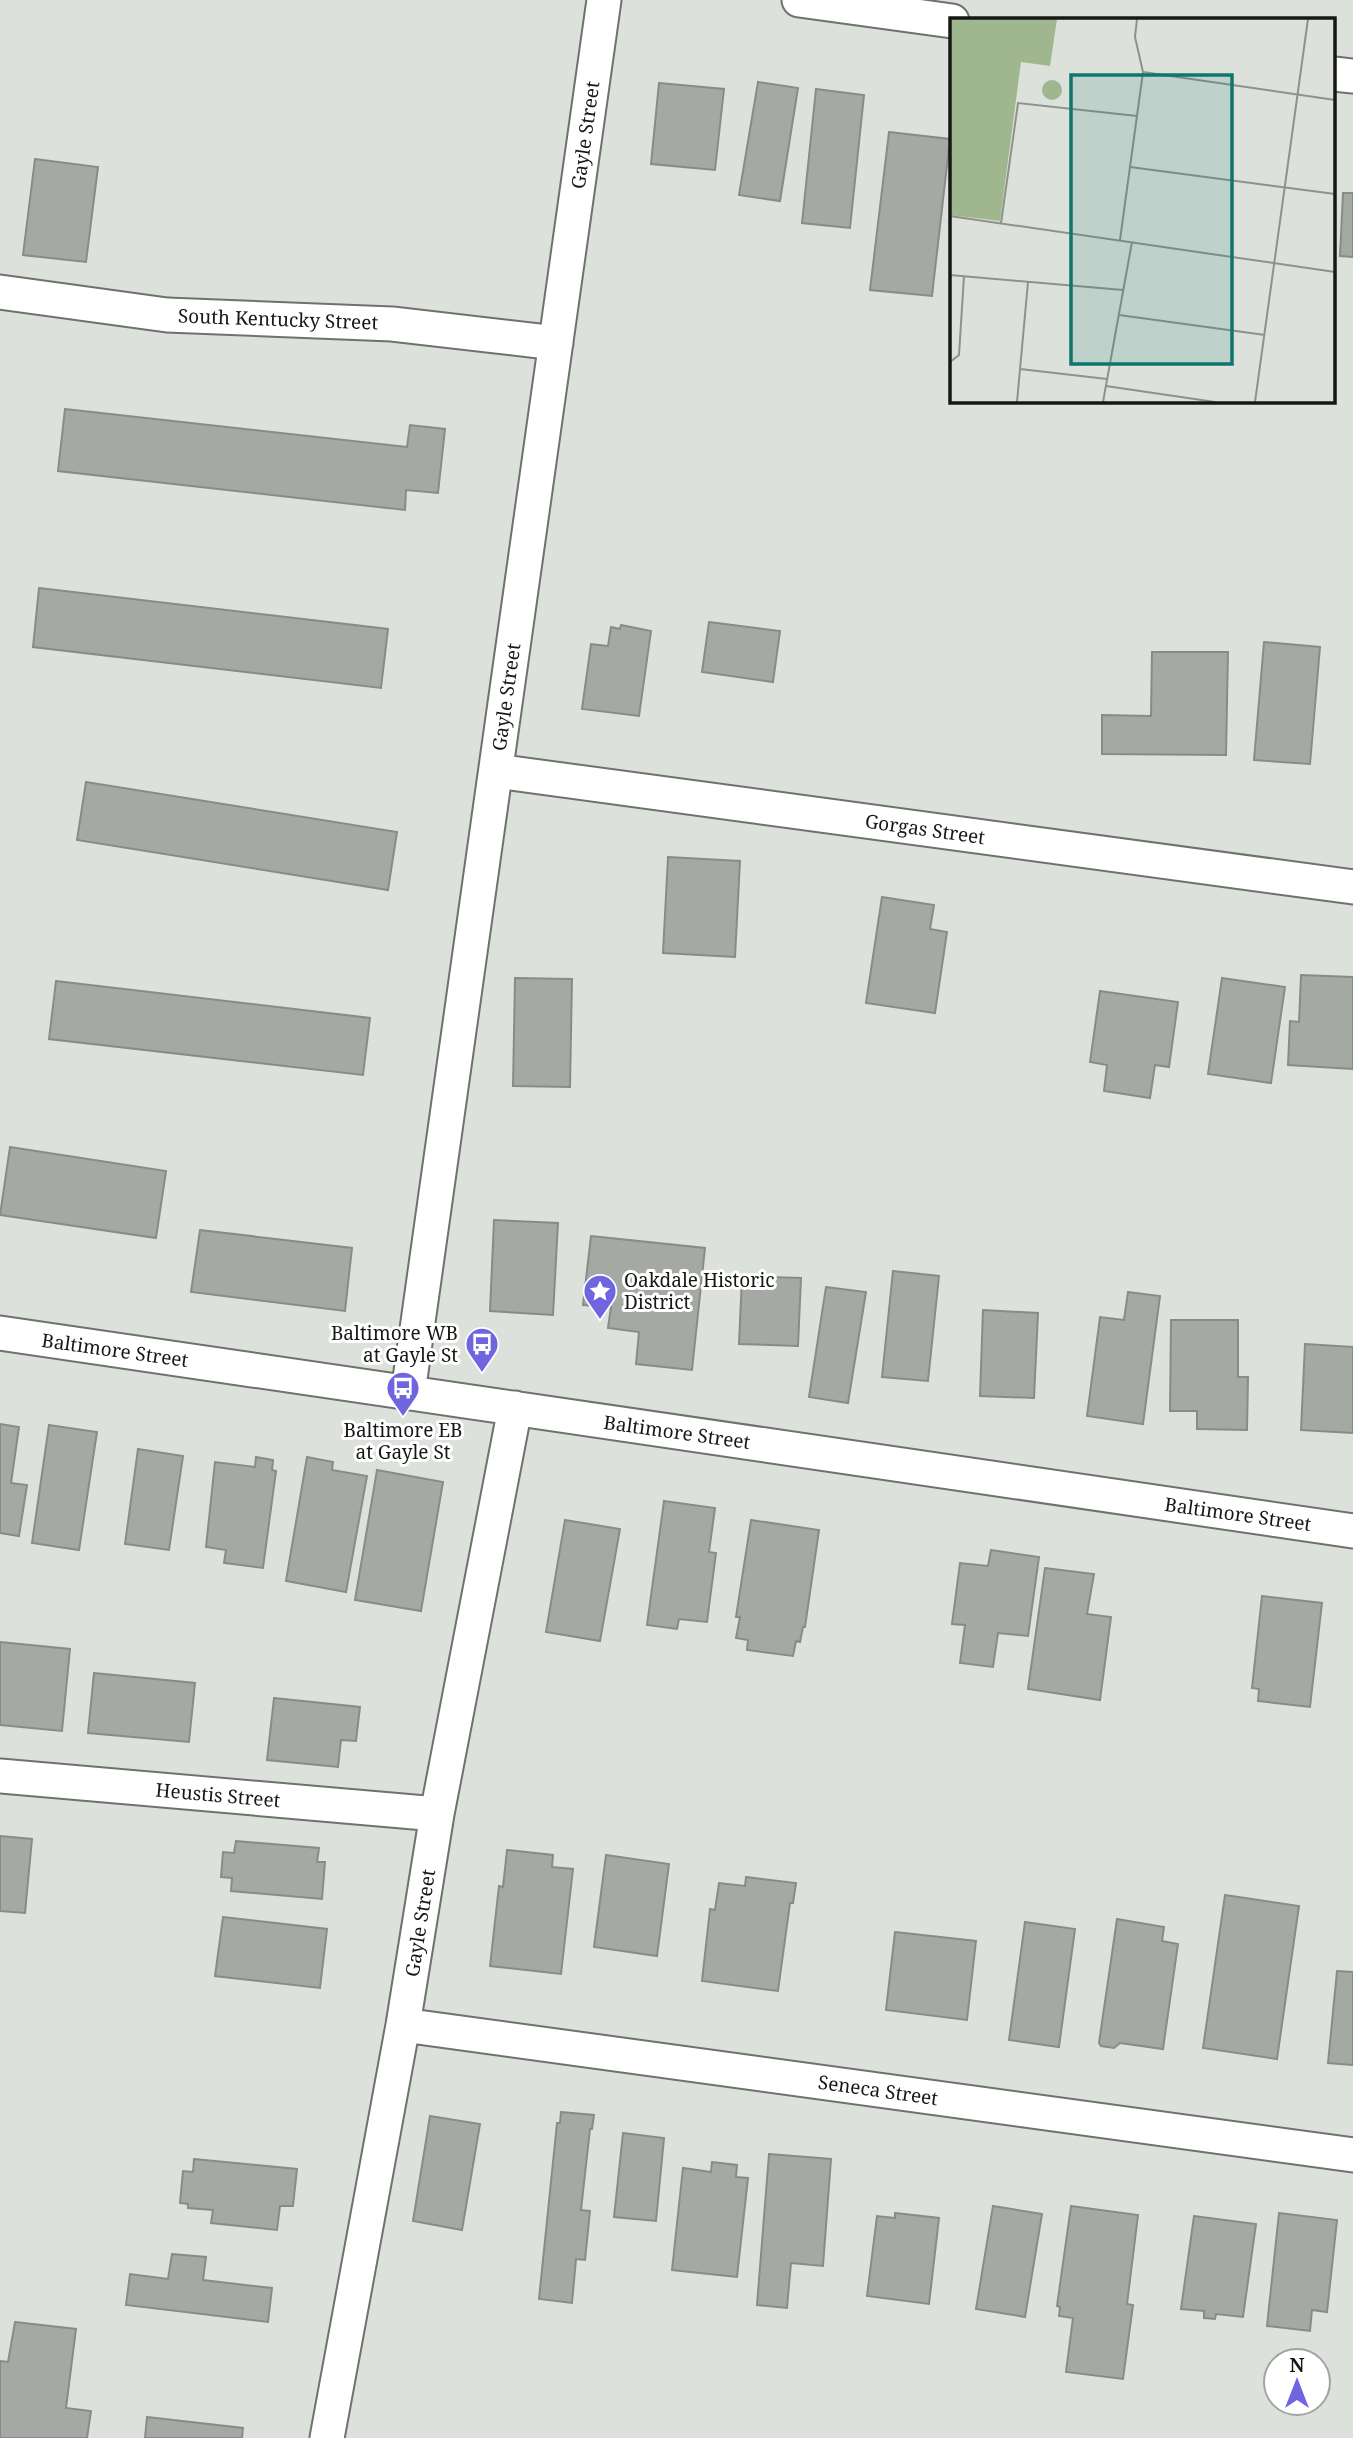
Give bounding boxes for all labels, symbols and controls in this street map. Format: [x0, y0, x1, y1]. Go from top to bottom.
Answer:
inset map [950, 18, 1336, 402]
street label: Gayle Street [565, 79, 605, 191]
street label: South Kentucky Street [177, 303, 379, 335]
street label: Gayle Street [486, 641, 526, 753]
street label: Gorgas Street [863, 808, 987, 850]
place label: Oakdale Historic District [624, 1267, 775, 1315]
place icon: Oakdale Historic District [581, 1272, 619, 1321]
place label: Baltimore WB at Gayle St [331, 1320, 458, 1368]
bus stop icon: Baltimore WB at Gayle St [463, 1325, 501, 1374]
street label: Baltimore Street [40, 1327, 190, 1373]
bus stop icon: Baltimore EB at Gayle St [384, 1369, 422, 1418]
street label: Baltimore Street [602, 1409, 752, 1455]
place label: Baltimore EB at Gayle St [343, 1417, 463, 1465]
street label: Baltimore Street [1163, 1491, 1313, 1537]
street label: Heustis Street [155, 1777, 282, 1813]
street label: Gayle Street [399, 1867, 441, 1979]
street label: Seneca Street [816, 2069, 940, 2111]
north arrow [1262, 2347, 1332, 2417]
text: N [1290, 2352, 1305, 2378]

